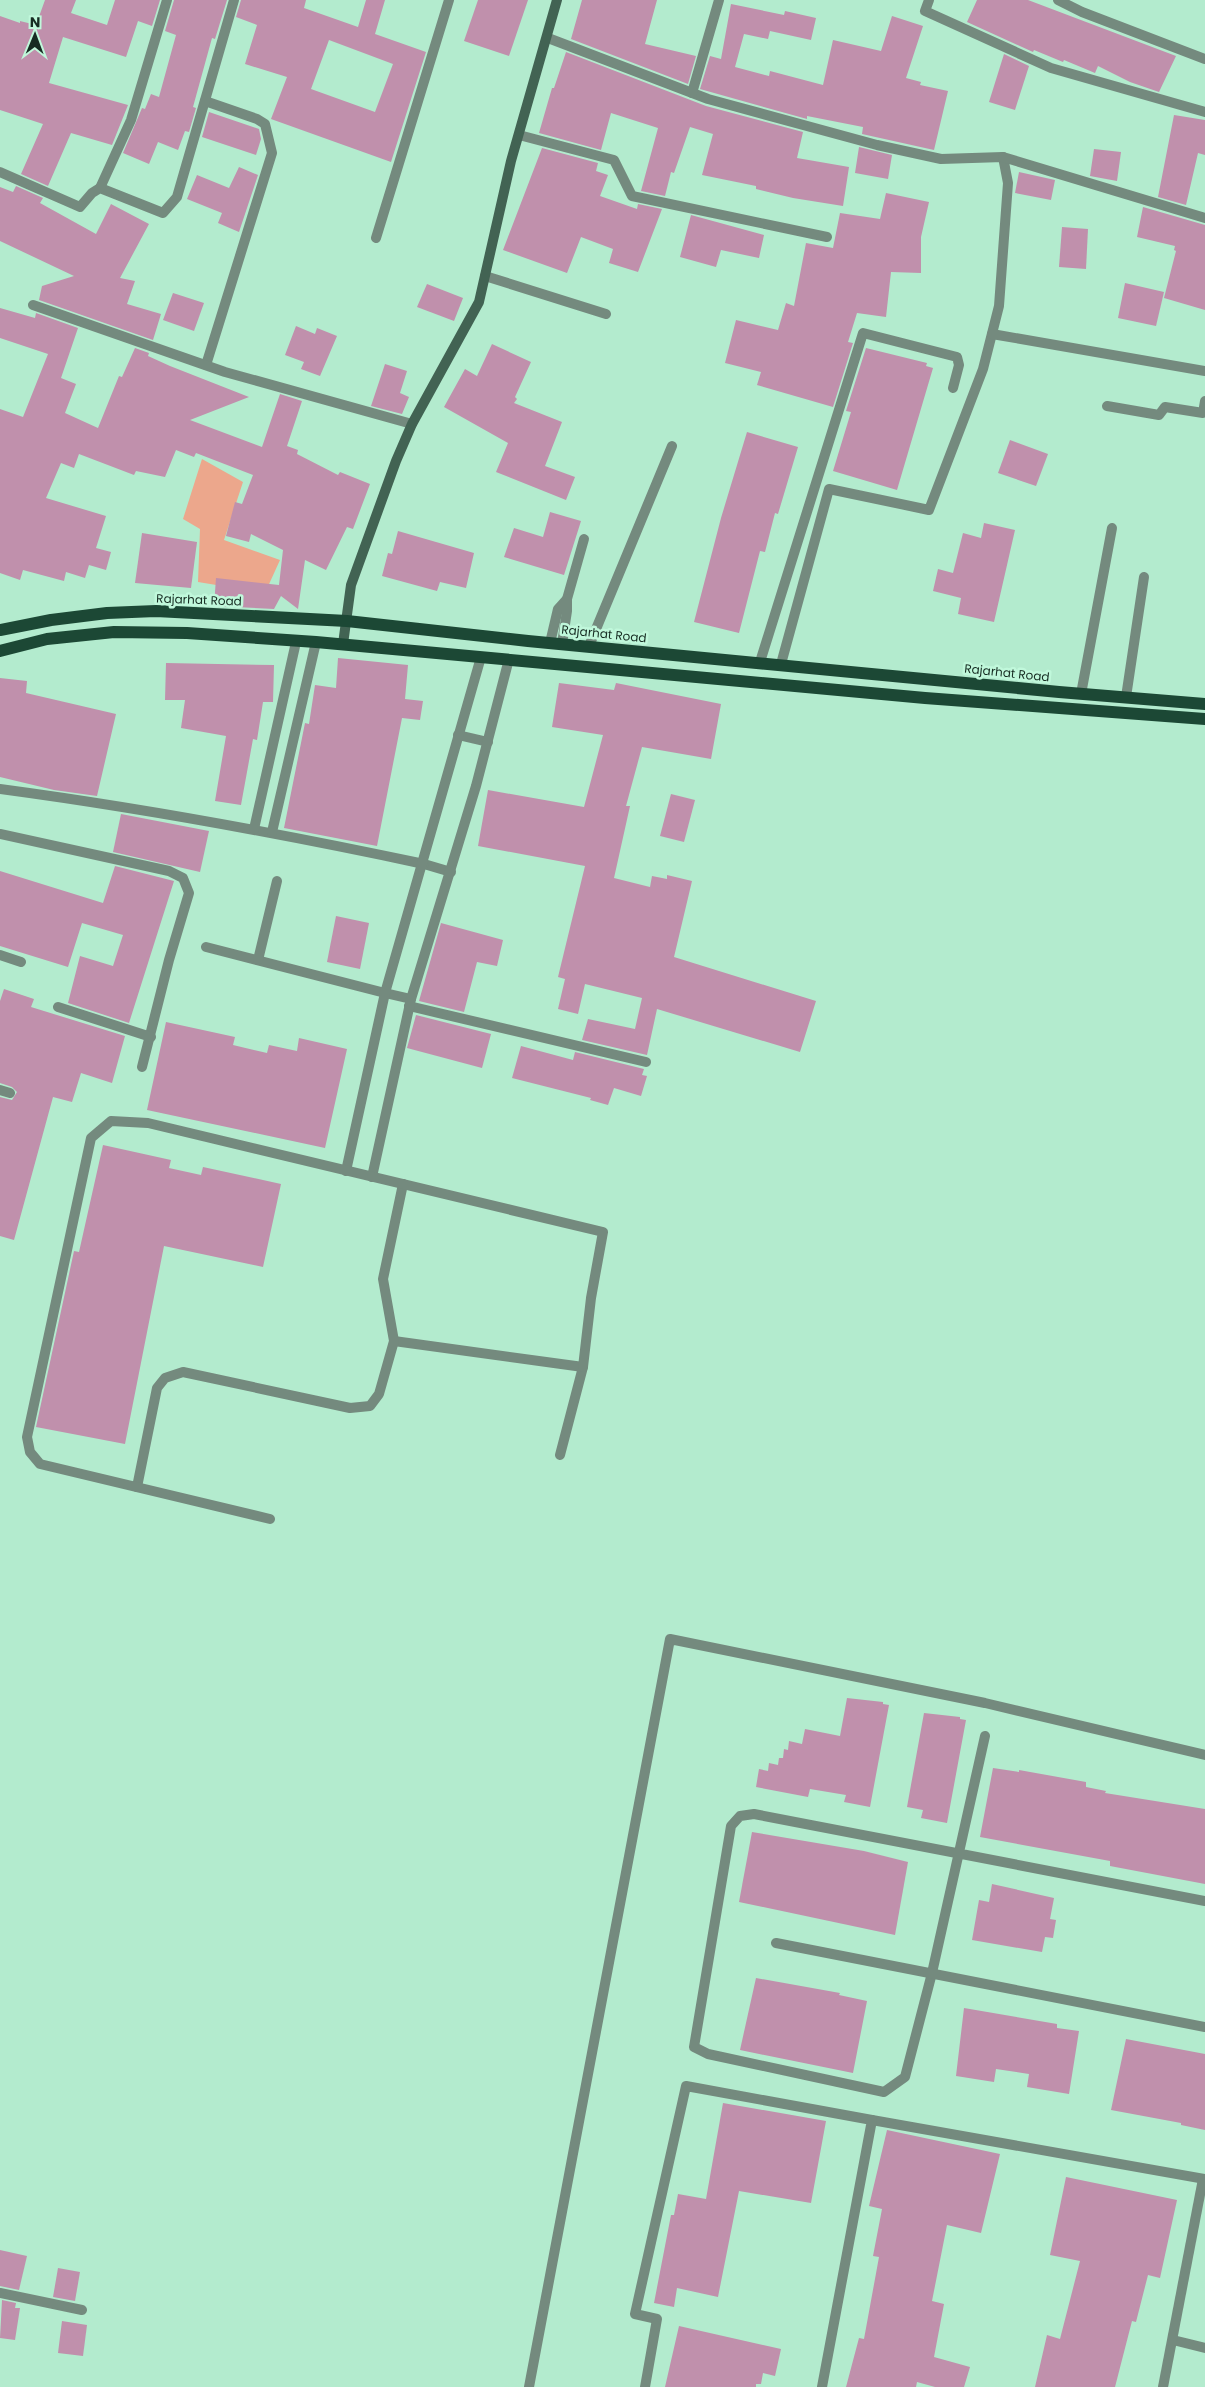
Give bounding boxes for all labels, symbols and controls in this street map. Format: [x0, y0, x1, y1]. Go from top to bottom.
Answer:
north arrow [10, 10, 60, 60]
text: N [30, 12, 41, 32]
street label: Rajarhat Road [156, 590, 242, 609]
street label: Rajarhat Road [561, 621, 647, 646]
street label: Rajarhat Road [964, 660, 1050, 685]

